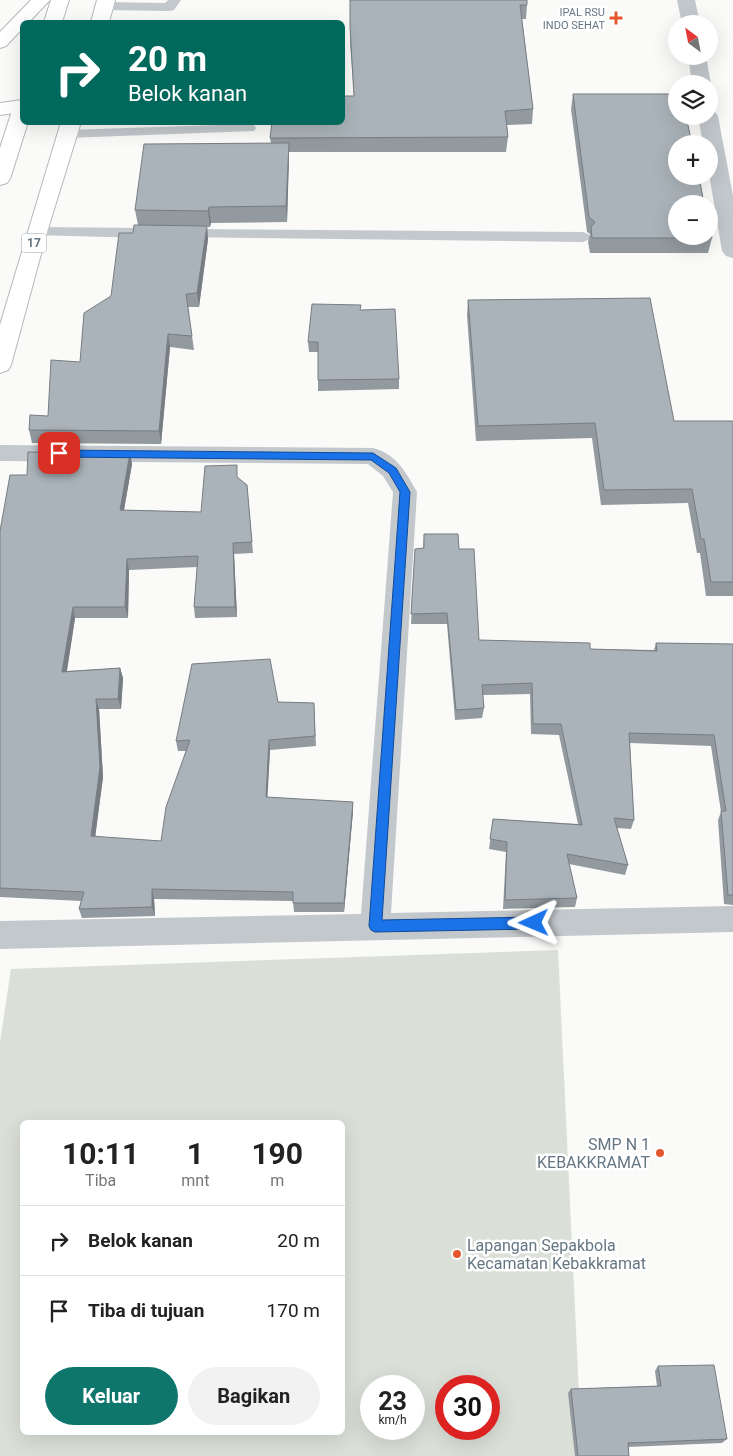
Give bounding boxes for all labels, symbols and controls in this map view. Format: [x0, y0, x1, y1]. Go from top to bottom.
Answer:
place label: IPAL RSU INDO SEHAT [543, 6, 605, 32]
marker: IPAL RSU INDO SEHAT [609, 11, 623, 25]
north arrow [668, 15, 718, 65]
map controls [668, 15, 718, 245]
text: 20 m [128, 39, 207, 80]
icon: right [45, 40, 110, 105]
button: layers [668, 75, 718, 125]
text: Belok kanan [128, 81, 247, 106]
button: + [668, 135, 718, 185]
button: − [668, 195, 718, 245]
road number: 17 [22, 234, 46, 252]
pin [38, 432, 80, 474]
icon: arrive [45, 439, 73, 467]
position arrow [507, 896, 559, 948]
place label: SMP N 1 KEBAKKRAMAT [537, 1135, 650, 1172]
text: 10:11 [62, 1136, 139, 1171]
text: 1 [187, 1136, 204, 1171]
text: 190 [251, 1136, 303, 1171]
marker: SMP N 1 KEBAKKRAMAT [654, 1147, 666, 1159]
text: Tiba [85, 1171, 116, 1190]
text: mnt [181, 1171, 209, 1190]
text: m [270, 1171, 284, 1190]
icon: right [45, 1227, 73, 1255]
text: Belok kanan [88, 1229, 193, 1252]
text: 20 m [277, 1229, 320, 1252]
place label: Lapangan Sepakbola Kecamatan Kebakkramat [467, 1236, 646, 1273]
marker: Lapangan Sepakbola Kecamatan Kebakkramat [451, 1248, 463, 1260]
icon: arrive [45, 1297, 73, 1325]
text: Tiba di tujuan [88, 1299, 204, 1322]
text: 170 m [267, 1299, 320, 1322]
button: Keluar [45, 1367, 178, 1425]
button: Bagikan [188, 1367, 320, 1425]
speed limit sign: 30 [435, 1375, 500, 1440]
text: 23 [378, 1387, 407, 1416]
text: km/h [378, 1413, 407, 1427]

